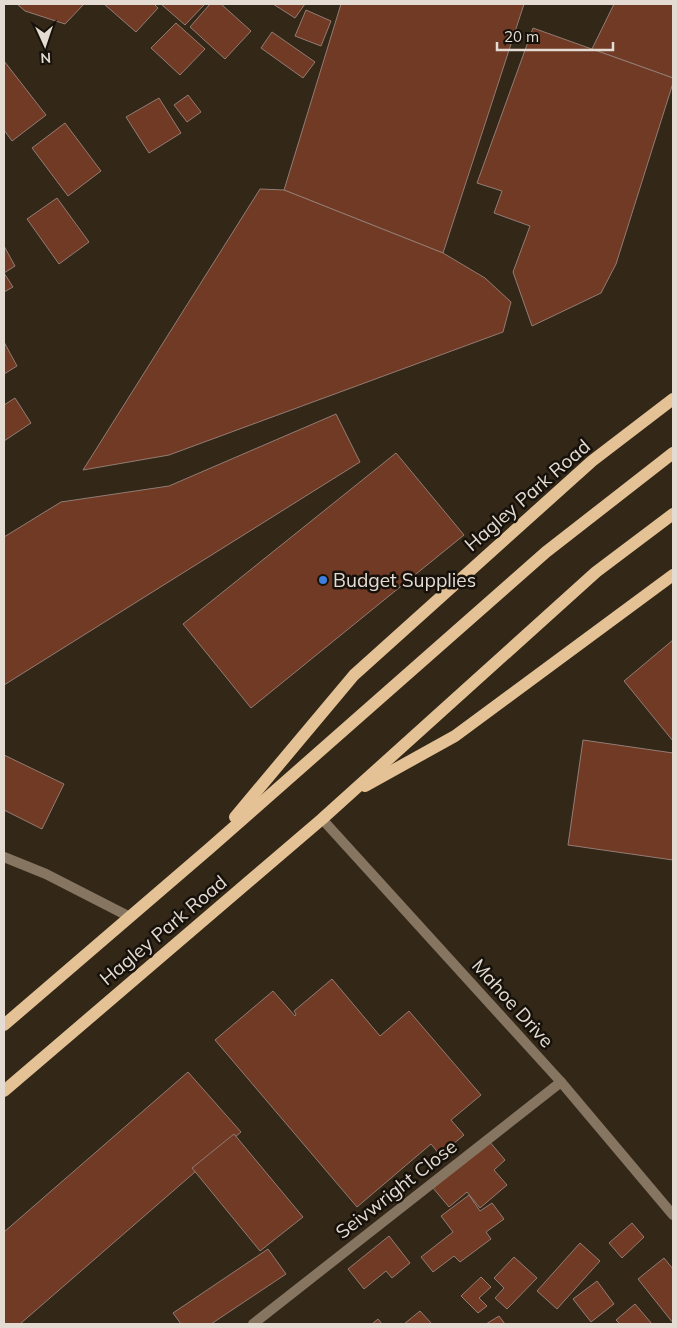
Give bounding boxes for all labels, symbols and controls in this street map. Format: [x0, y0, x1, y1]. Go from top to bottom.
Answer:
north arrow [20, 20, 70, 70]
scale bar [497, 20, 613, 52]
text: 20 m [504, 27, 539, 46]
text: N [40, 49, 51, 67]
street label: Hagley Park Road [459, 434, 595, 556]
place label: Budget Supplies [333, 568, 476, 592]
marker: Budget Supplies [317, 574, 329, 586]
street label: Hagley Park Road [94, 870, 232, 990]
street label: Mahoe Drive [467, 954, 559, 1052]
street label: Seivwright Close [331, 1134, 461, 1244]

